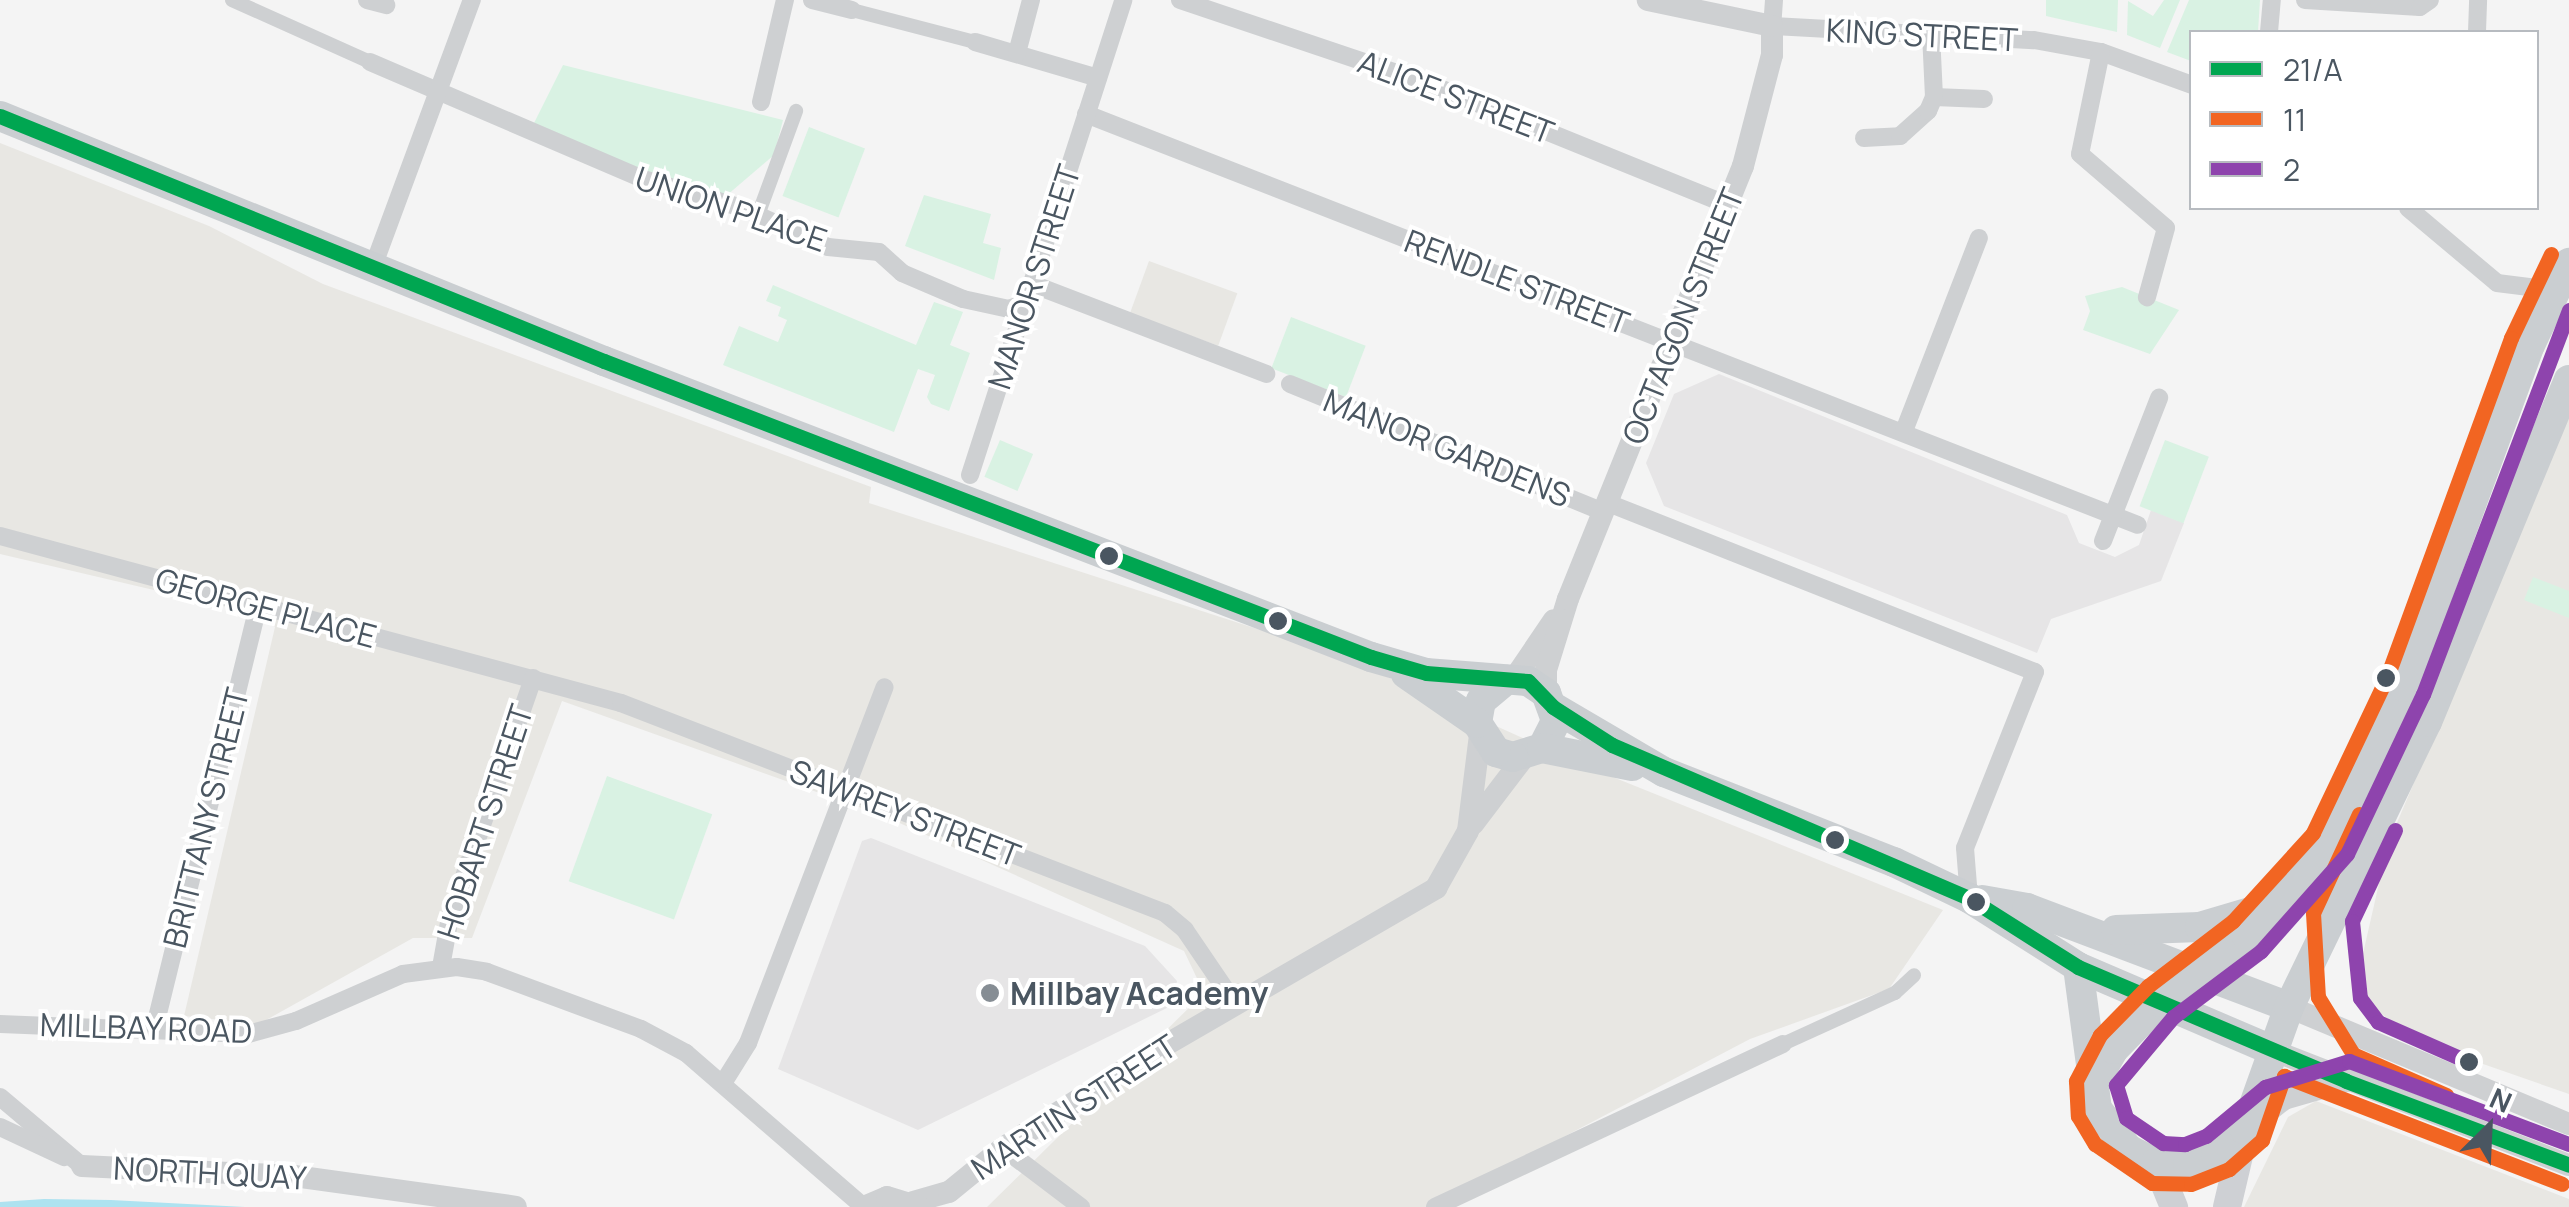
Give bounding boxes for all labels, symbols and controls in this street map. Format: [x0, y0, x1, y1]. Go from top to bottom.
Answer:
street label: KING STREET [1825, 11, 2019, 59]
legend [2189, 30, 2539, 210]
street label: ALICE STREET [1353, 42, 1559, 152]
text: 21/A [2283, 49, 2342, 90]
text: 11 [2283, 99, 2306, 140]
text: 2 [2283, 149, 2300, 190]
street label: UNION PLACE [630, 158, 832, 260]
street label: MANOR STREET [980, 160, 1088, 394]
street label: OCTAGON STREET [1614, 182, 1752, 450]
street label: RENDLE STREET [1399, 222, 1635, 342]
street label: MANOR GARDENS [1318, 381, 1576, 515]
unlabelled marker [1099, 546, 1119, 566]
street label: GEORGE PLACE [151, 560, 381, 656]
unlabelled marker [1268, 611, 1288, 631]
unlabelled marker [2376, 668, 2396, 688]
street label: BRITTANY STREET [155, 684, 257, 952]
street label: HOBART STREET [429, 699, 541, 945]
street label: SAWREY STREET [784, 751, 1026, 875]
unlabelled marker [1825, 830, 1845, 850]
unlabelled marker [1966, 892, 1986, 912]
place label: Millbay Academy [1010, 974, 1268, 1012]
marker: Millbay Academy [979, 982, 1001, 1004]
street label: MILLBAY ROAD [39, 1005, 253, 1051]
street label: MARTIN STREET [964, 1026, 1184, 1188]
unlabelled marker [2459, 1052, 2479, 1072]
north arrow [2439, 1077, 2539, 1177]
text: N [2484, 1078, 2518, 1121]
street label: NORTH QUAY [112, 1149, 308, 1197]

